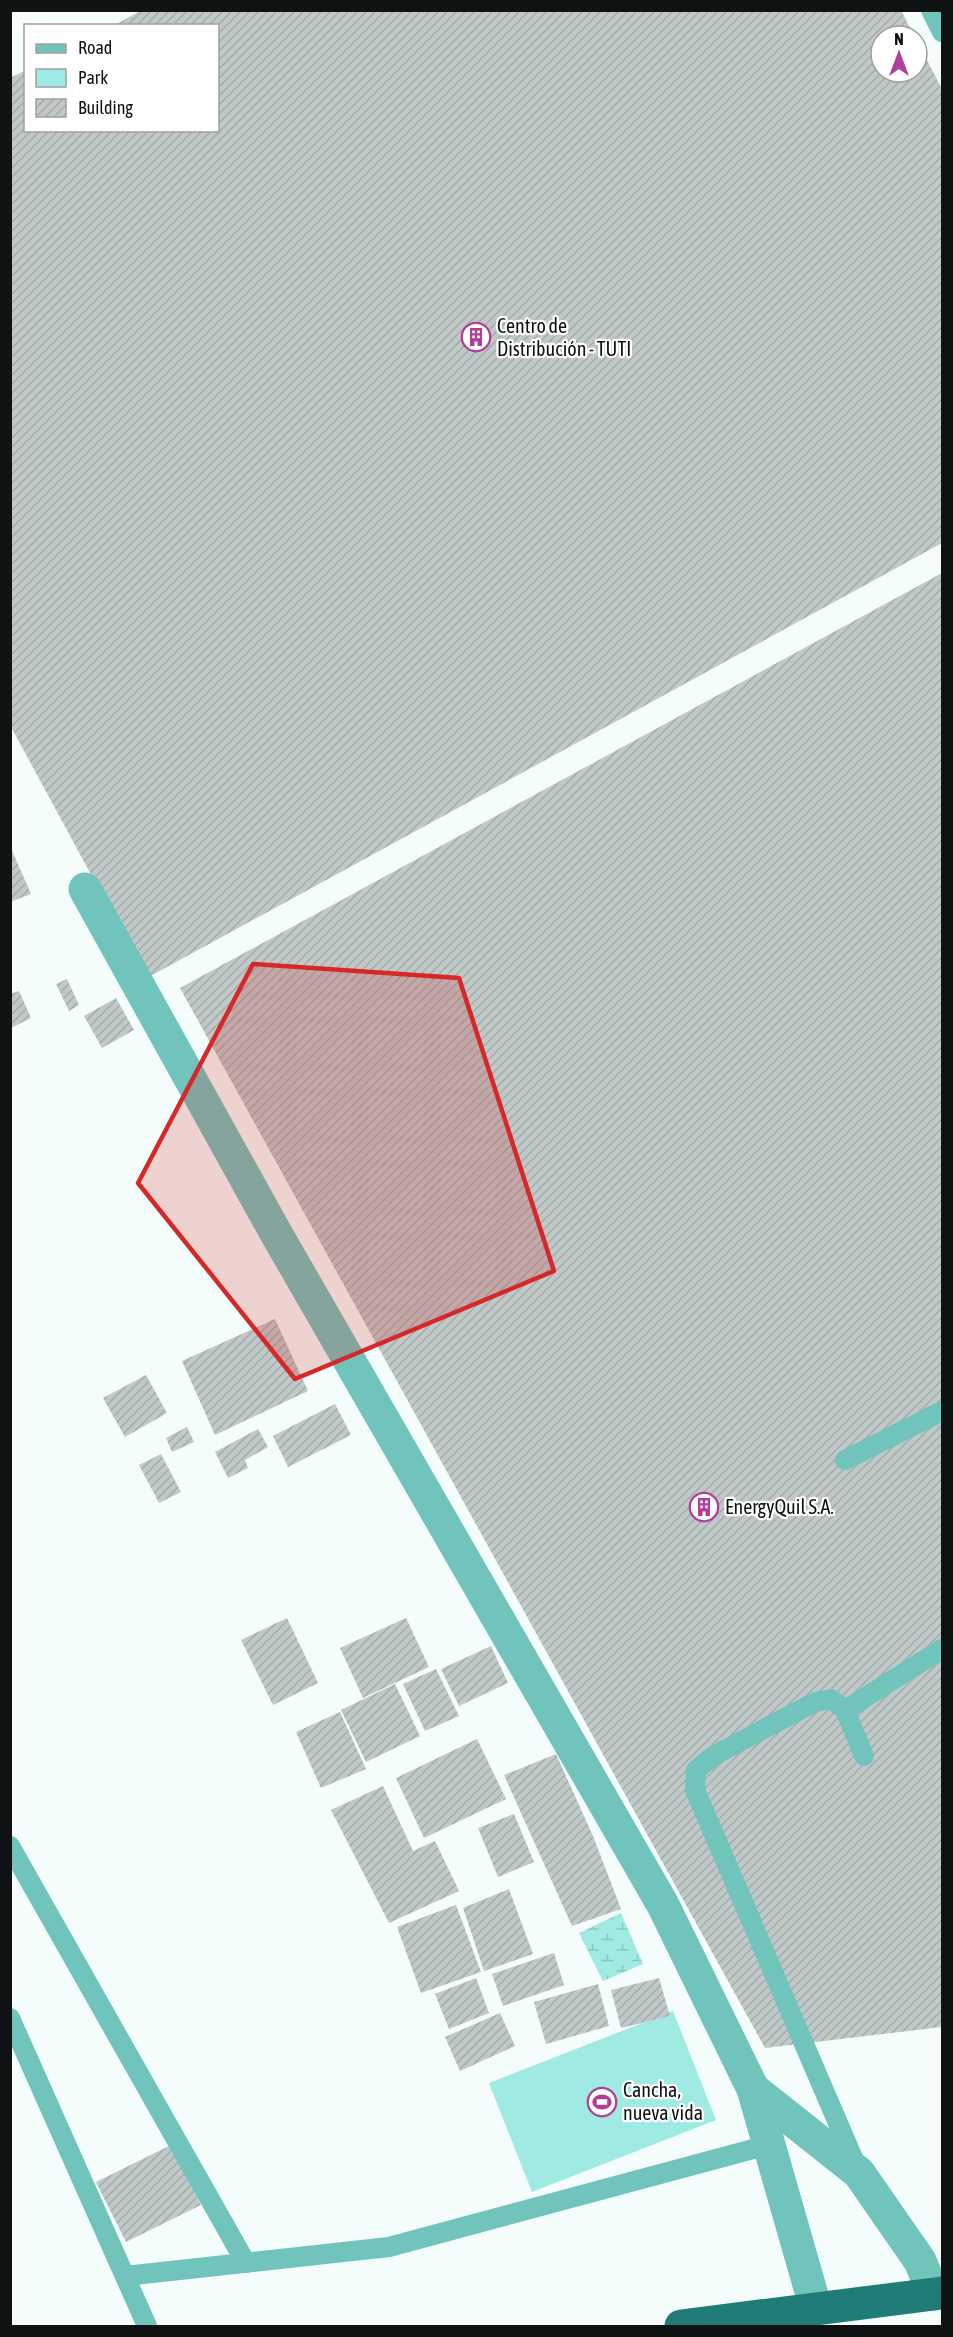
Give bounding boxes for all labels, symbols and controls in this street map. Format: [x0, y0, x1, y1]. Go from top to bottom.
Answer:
legend [24, 24, 219, 132]
north arrow [869, 24, 929, 84]
text: N [894, 30, 904, 48]
text: Road [78, 37, 112, 58]
text: Park [78, 67, 108, 88]
text: Building [78, 97, 133, 118]
place label: Centro de Distribución - TUTI [497, 314, 631, 360]
building icon: Centro de Distribución - TUTI [460, 321, 492, 353]
building icon: EnergyQuil S.A. [688, 1491, 720, 1523]
place label: EnergyQuil S.A. [725, 1495, 834, 1518]
place label: Cancha, nueva vida [623, 2078, 703, 2124]
sports icon: Cancha, nueva vida [586, 2086, 618, 2118]

